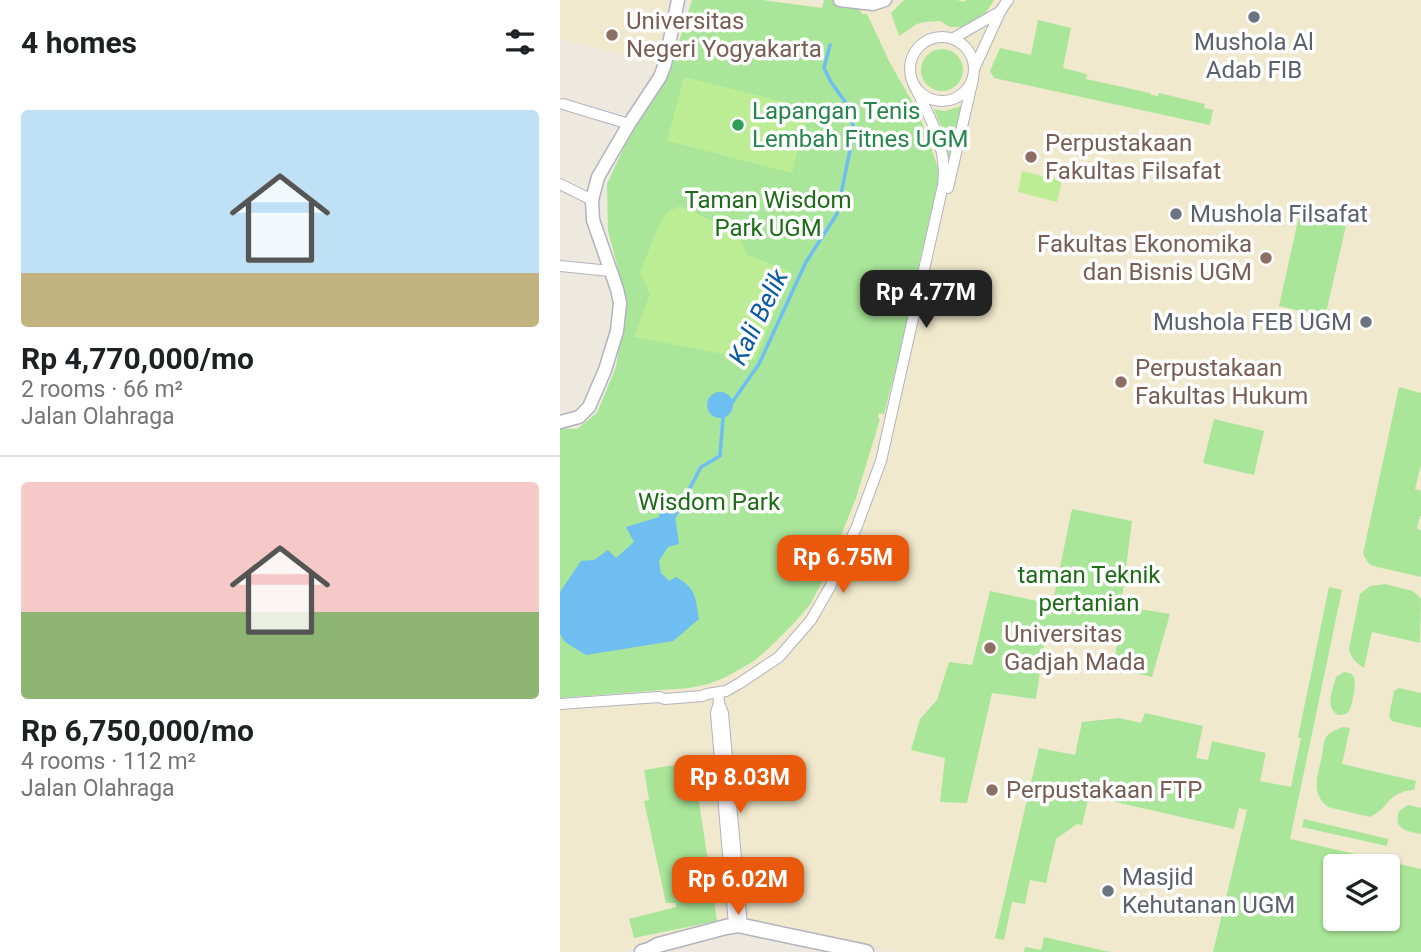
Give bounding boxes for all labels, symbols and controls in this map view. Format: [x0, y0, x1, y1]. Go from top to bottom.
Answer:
place label: Universitas Negeri Yogyakarta [626, 7, 822, 63]
marker: Mushola Al Adab FIB [1246, 9, 1262, 25]
icon: filters [501, 23, 539, 61]
text: 4 homes [21, 25, 137, 60]
marker: Universitas Negeri Yogyakarta [604, 27, 620, 43]
place label: Mushola Al Adab FIB [1194, 28, 1314, 84]
place label: Lapangan Tenis Lembah Fitnes UGM [752, 97, 969, 153]
marker: Lapangan Tenis Lembah Fitnes UGM [730, 117, 746, 133]
place label: Perpustakaan Fakultas Filsafat [1045, 129, 1221, 185]
marker: Perpustakaan Fakultas Filsafat [1023, 149, 1039, 165]
icon: home [217, 155, 343, 281]
park label: Taman Wisdom Park UGM [684, 186, 852, 242]
place label: Mushola Filsafat [1190, 200, 1368, 228]
marker: Mushola Filsafat [1168, 206, 1184, 222]
place label: Fakultas Ekonomika dan Bisnis UGM [1037, 230, 1252, 286]
marker: Fakultas Ekonomika dan Bisnis UGM [1258, 250, 1274, 266]
water label: Kali Belik [722, 263, 794, 370]
pin: Rp 4.77M [854, 270, 998, 330]
text: Rp 4.77M [876, 279, 976, 306]
place label: Mushola FEB UGM [1153, 308, 1352, 336]
marker: Mushola FEB UGM [1358, 314, 1374, 330]
text: Rp 4,770,000/mo [21, 341, 254, 376]
place label: Perpustakaan Fakultas Hukum [1135, 354, 1308, 410]
marker: Perpustakaan Fakultas Hukum [1113, 374, 1129, 390]
text: 2 rooms · 66 m² [21, 376, 183, 403]
text: Jalan Olahraga [21, 403, 175, 430]
park label: Wisdom Park [638, 488, 781, 516]
icon: home [217, 527, 343, 653]
pin: Rp 6.75M [771, 536, 915, 595]
text: Rp 6.75M [793, 544, 893, 571]
park label: taman Teknik pertanian [1017, 561, 1161, 617]
place label: Universitas Gadjah Mada [1004, 620, 1146, 676]
marker: Universitas Gadjah Mada [982, 640, 998, 656]
text: Rp 6,750,000/mo [21, 713, 254, 748]
text: 4 rooms · 112 m² [21, 748, 196, 775]
pin: Rp 8.03M [668, 756, 812, 815]
text: Rp 8.03M [690, 764, 790, 791]
text: Jalan Olahraga [21, 775, 175, 802]
place label: Perpustakaan FTP [1006, 776, 1202, 804]
marker: Perpustakaan FTP [984, 782, 1000, 798]
map controls [1323, 854, 1400, 931]
button: layers [1323, 854, 1400, 931]
pin: Rp 6.02M [666, 858, 810, 917]
place label: Masjid Kehutanan UGM [1122, 863, 1295, 919]
text: Rp 6.02M [688, 866, 788, 893]
marker: Masjid Kehutanan UGM [1100, 883, 1116, 899]

